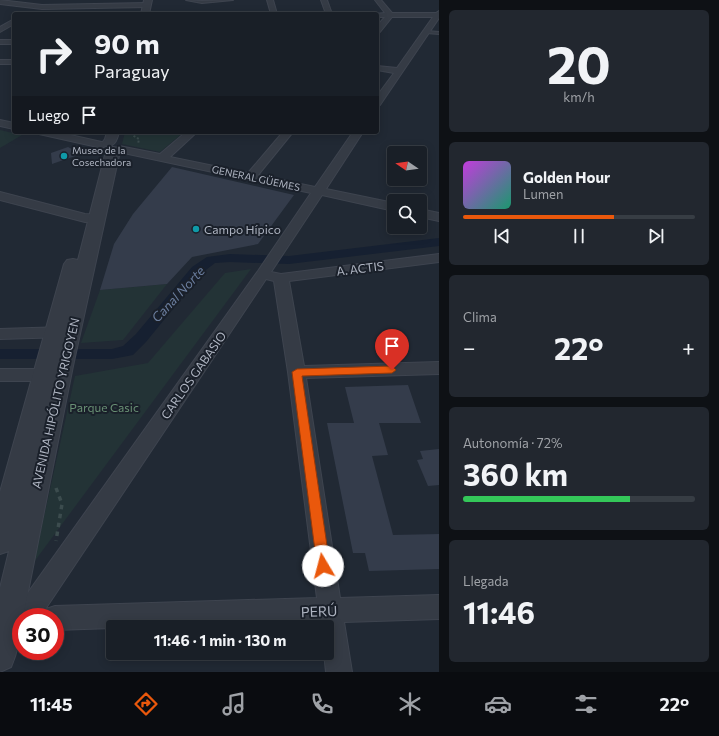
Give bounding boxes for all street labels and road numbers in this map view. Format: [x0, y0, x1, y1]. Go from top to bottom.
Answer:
street label: GENERAL GÜEMES [211, 163, 301, 193]
street label: A. ACTIS [336, 258, 384, 278]
street label: AVENIDA HIPÓLITO YRIGOYEN [29, 316, 81, 490]
street label: CARLOS GABASIO [158, 328, 229, 421]
street label: PERÚ [301, 602, 337, 620]

